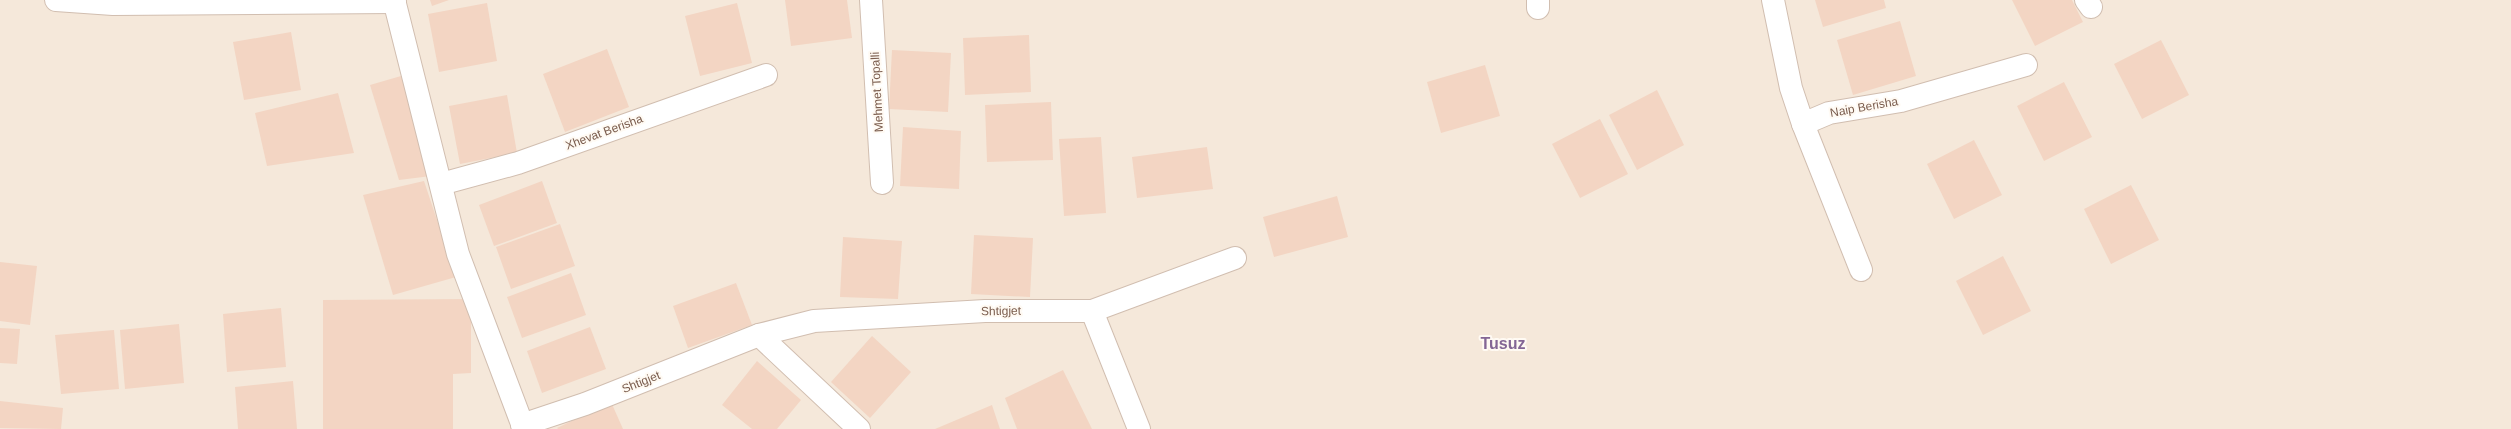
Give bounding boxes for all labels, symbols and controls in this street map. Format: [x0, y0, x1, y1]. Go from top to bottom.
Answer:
street label: Mehmet Topalli [868, 51, 886, 133]
street label: Naip Berisha [1829, 94, 1899, 120]
street label: Xhevat Berisha [563, 111, 645, 152]
street label: Shtigjet [981, 304, 1022, 318]
district label: Tusuz [1480, 335, 1526, 352]
street label: Shtigjet [620, 368, 663, 396]

